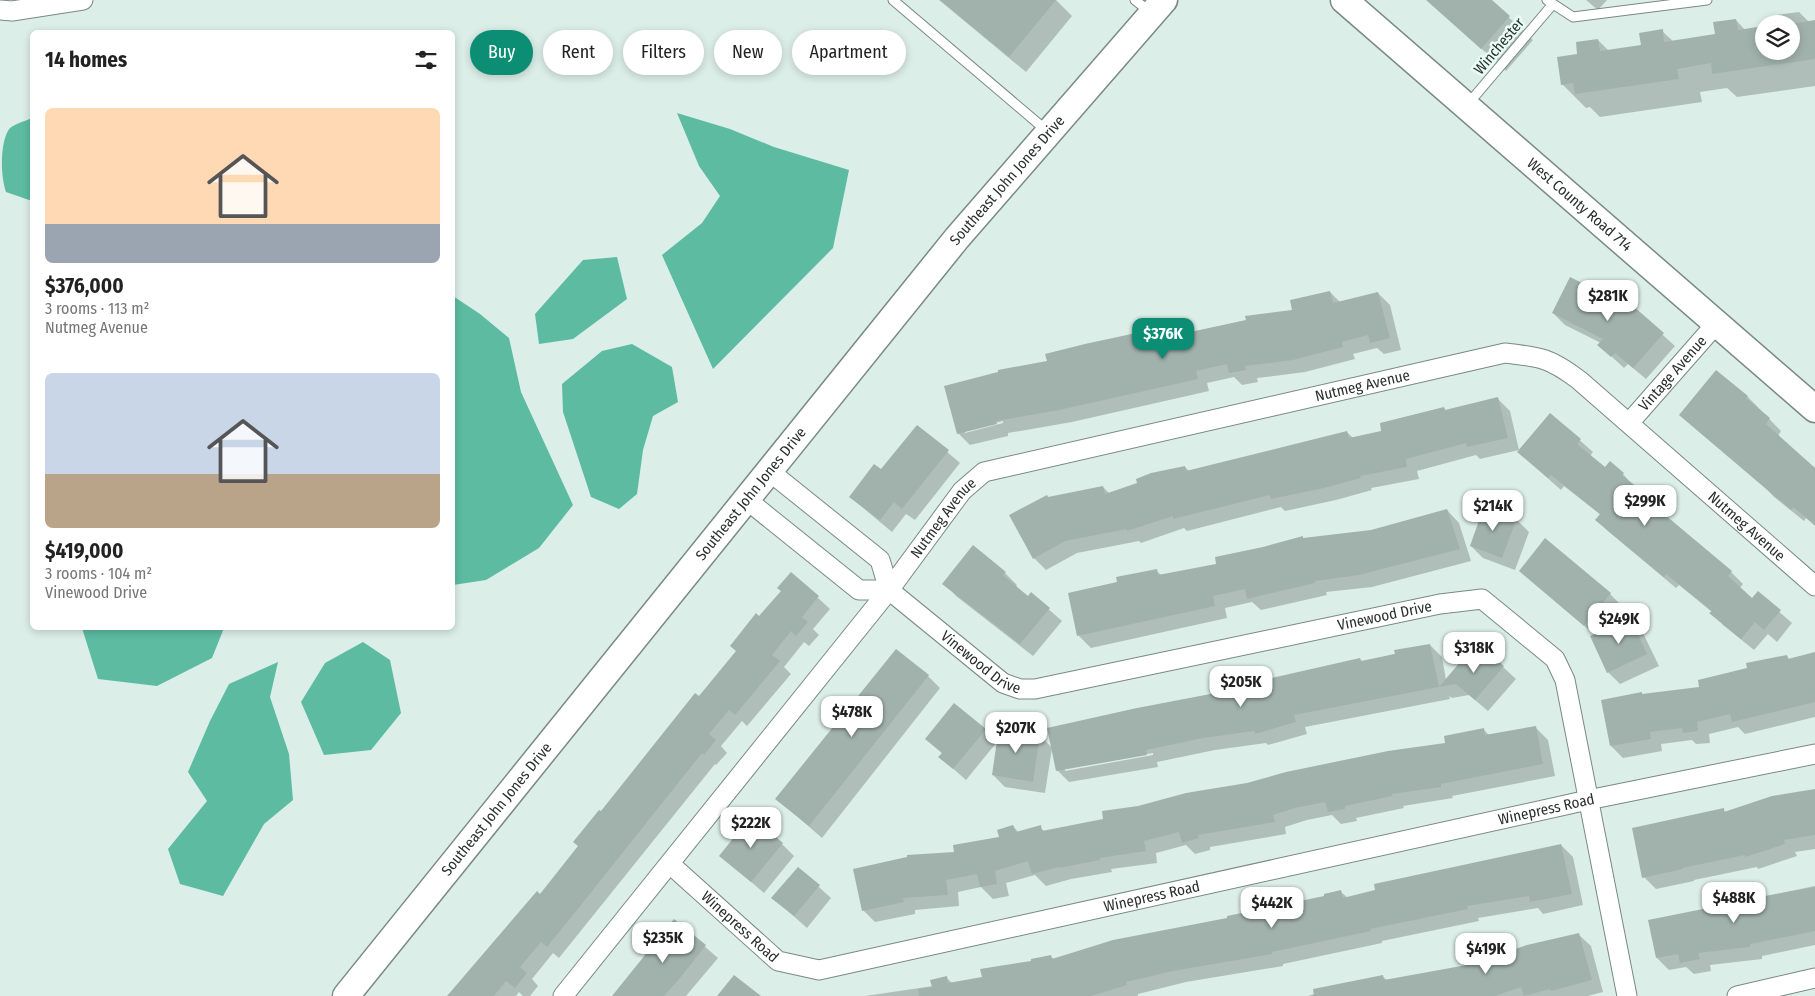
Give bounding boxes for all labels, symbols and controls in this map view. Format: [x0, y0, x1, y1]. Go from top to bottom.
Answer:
street label: Winchester [1470, 13, 1528, 78]
map controls [1755, 15, 1800, 60]
button: layers [1755, 15, 1800, 60]
chip: Buy [470, 30, 533, 75]
chip: Rent [543, 30, 613, 75]
chip: Filters [623, 30, 704, 75]
chip: New [714, 30, 782, 75]
chip: Apartment [792, 30, 906, 75]
icon: filters [412, 46, 440, 74]
text: 14 homes [45, 47, 127, 73]
street label: Southeast John Jones Drive [946, 112, 1068, 249]
icon: home [198, 141, 288, 231]
street label: West County Road 714 [1523, 154, 1636, 255]
text: $376,000 [45, 273, 124, 299]
pin: $281K [1573, 280, 1643, 322]
text: $281K [1588, 286, 1628, 305]
text: 3 rooms · 113 m² [45, 299, 149, 318]
text: Nutmeg Avenue [45, 318, 148, 337]
pin: $376K [1128, 318, 1198, 360]
text: $376K [1143, 324, 1183, 343]
street label: Vintage Avenue [1635, 332, 1710, 415]
street label: Nutmeg Avenue [1313, 366, 1412, 405]
icon: home [198, 406, 288, 496]
street label: Southeast John Jones Drive [692, 424, 810, 564]
street label: Nutmeg Avenue [907, 474, 980, 562]
pin: $299K [1610, 484, 1680, 527]
street label: Nutmeg Avenue [1704, 488, 1789, 565]
pin: $214K [1458, 490, 1528, 532]
text: $299K [1625, 491, 1665, 510]
text: $214K [1473, 496, 1513, 515]
text: $419,000 [45, 538, 123, 564]
text: 3 rooms · 104 m² [45, 564, 152, 583]
text: Vinewood Drive [45, 583, 147, 602]
street label: Vinewood Drive [1336, 597, 1433, 634]
pin: $249K [1584, 602, 1654, 645]
text: $249K [1599, 609, 1639, 628]
street label: Vinewood Drive [937, 627, 1023, 698]
pin: $318K [1439, 632, 1509, 674]
text: $318K [1454, 638, 1494, 657]
pin: $205K [1206, 666, 1276, 708]
text: $205K [1220, 672, 1262, 691]
pin: $478K [817, 696, 887, 738]
text: $478K [832, 702, 872, 721]
pin: $207K [981, 712, 1051, 754]
text: $207K [996, 718, 1036, 737]
street label: Southeast John Jones Drive [438, 739, 556, 879]
street label: Winepress Road [1497, 790, 1596, 829]
pin: $222K [716, 806, 786, 849]
text: $222K [731, 813, 771, 832]
street label: Winepress Road [1102, 877, 1202, 916]
pin: $488K [1699, 882, 1769, 924]
pin: $442K [1237, 886, 1307, 929]
street label: Winepress Road [697, 887, 782, 966]
text: $488K [1713, 888, 1755, 907]
text: $442K [1252, 893, 1292, 912]
pin: $235K [628, 922, 698, 964]
text: $235K [643, 928, 683, 947]
pin: $419K [1451, 932, 1521, 975]
text: $419K [1466, 939, 1506, 958]

